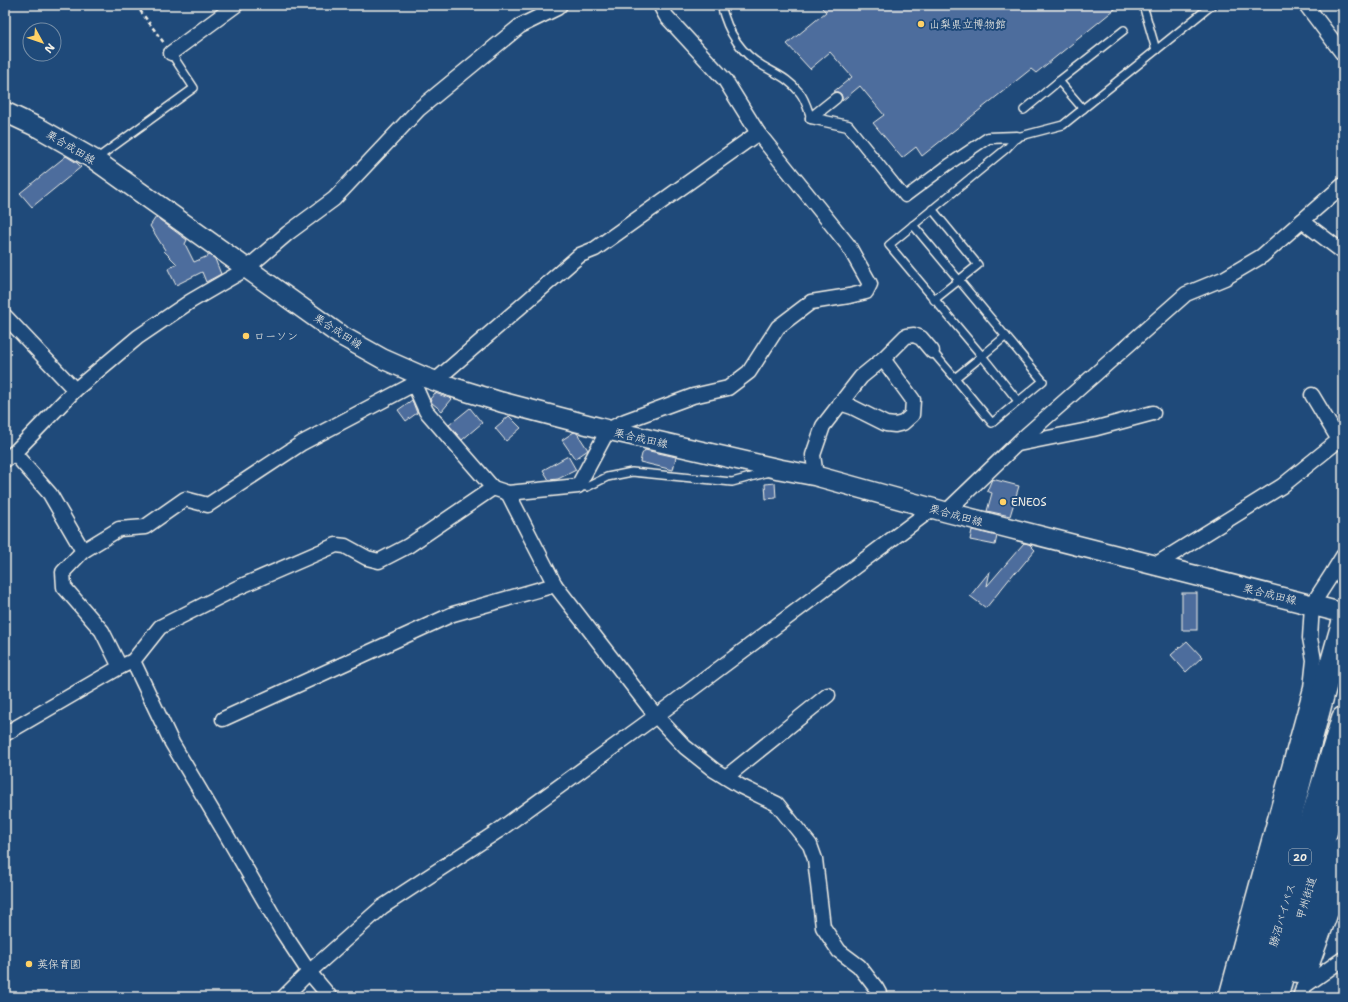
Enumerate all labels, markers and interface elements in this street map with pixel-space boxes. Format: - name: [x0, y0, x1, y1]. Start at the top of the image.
- place label: 山梨県立博物館: [929, 17, 1006, 32]
- marker: 山梨県立博物館: [916, 19, 926, 29]
- north arrow: [22, 22, 62, 62]
- text: N: [41, 40, 58, 56]
- street label: 栗合成田線: [43, 127, 98, 168]
- street label: 栗合成田線: [311, 310, 365, 353]
- place label: ローソン: [254, 329, 298, 344]
- marker: ローソン: [241, 331, 251, 341]
- street label: 栗合成田線: [612, 425, 669, 452]
- place label: ENEOS: [1011, 495, 1047, 510]
- marker: ENEOS: [998, 497, 1008, 507]
- street label: 栗合成田線: [927, 501, 984, 530]
- street label: 栗合成田線: [1241, 581, 1298, 608]
- road number: 20: [1289, 849, 1311, 865]
- street label: 甲州街道: [1293, 875, 1320, 921]
- street label: 勝沼バイパス: [1266, 881, 1299, 949]
- place label: 英保育園: [37, 957, 81, 972]
- marker: 英保育園: [24, 959, 34, 969]

